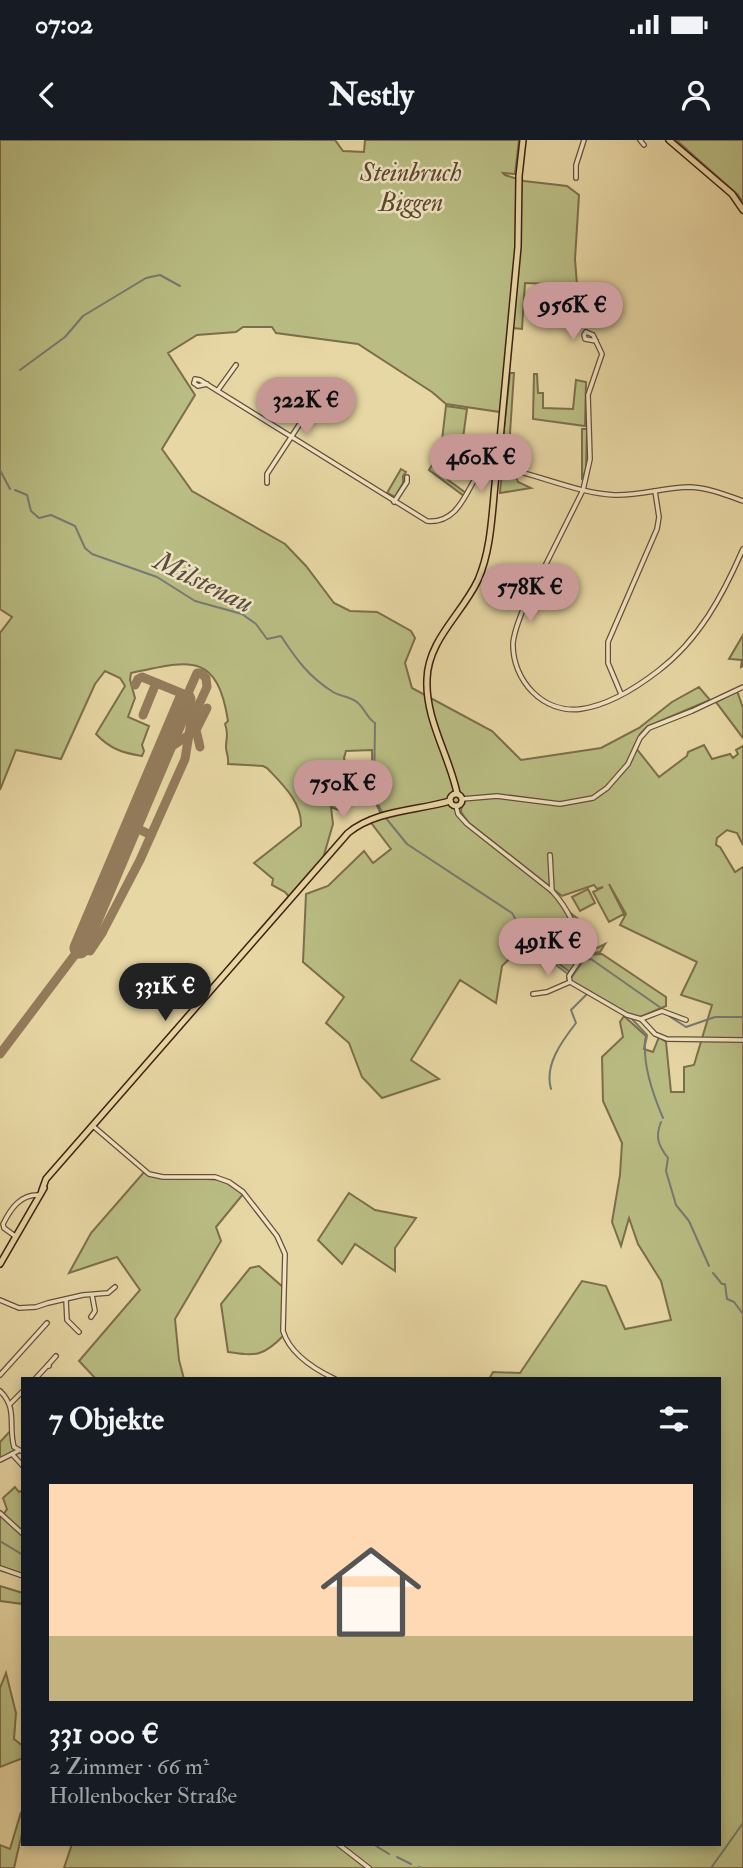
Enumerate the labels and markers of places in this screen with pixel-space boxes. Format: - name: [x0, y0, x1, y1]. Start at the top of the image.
- pin: 956K €: [516, 282, 630, 342]
- pin: 322K €: [249, 378, 363, 437]
- pin: 460K €: [424, 434, 538, 494]
- pin: 578K €: [473, 564, 587, 624]
- pin: 750K €: [286, 760, 400, 820]
- pin: 491K €: [491, 918, 605, 978]
- pin: 331K €: [108, 964, 222, 1023]

